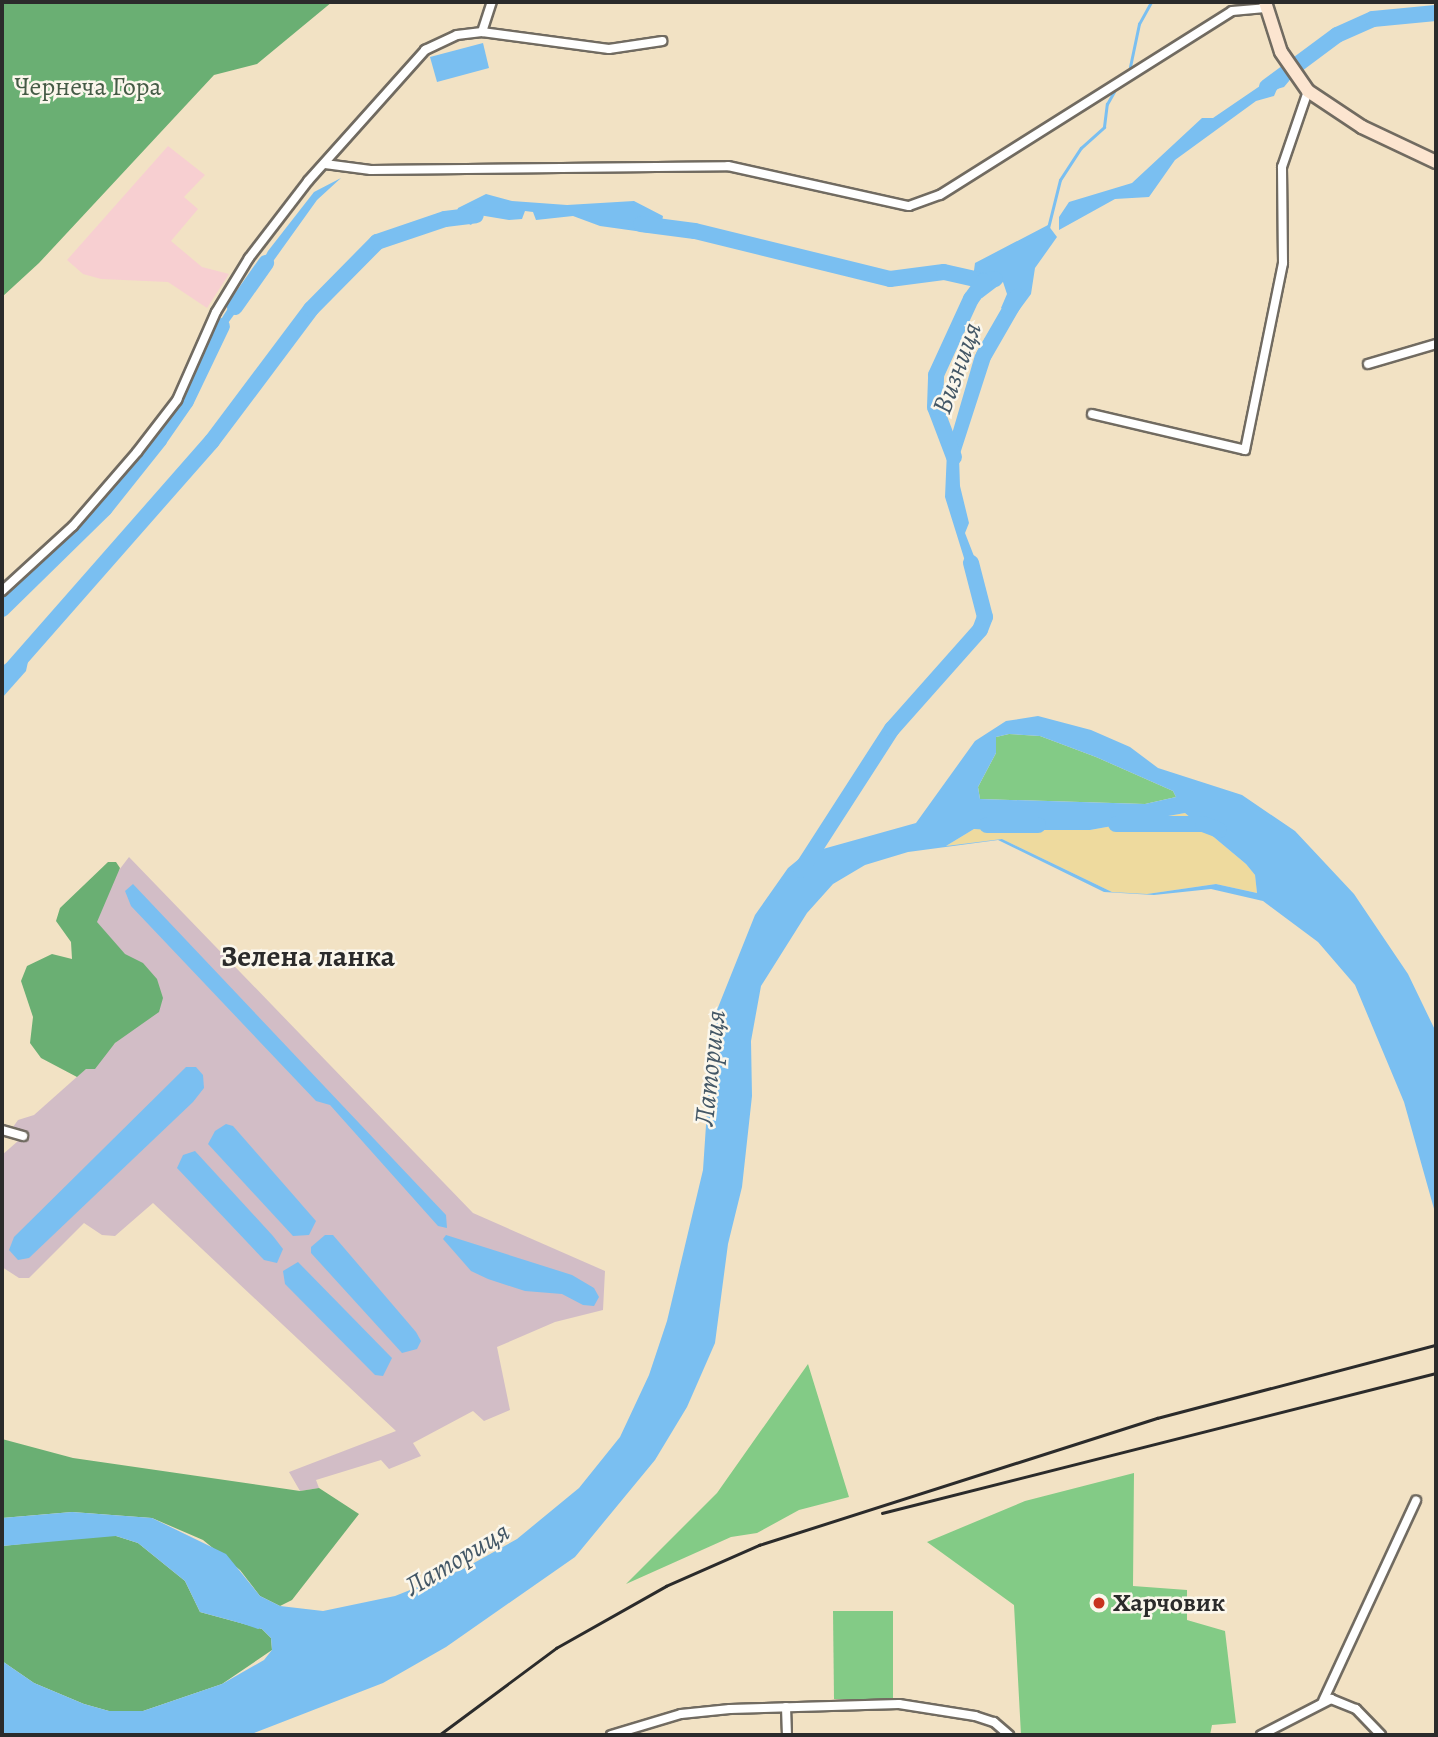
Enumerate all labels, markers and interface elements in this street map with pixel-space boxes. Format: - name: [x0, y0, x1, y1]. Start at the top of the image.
- park label: Чернеча Гора: [15, 71, 161, 103]
- water label: Визниця: [925, 317, 989, 419]
- district label: Зелена ланка: [221, 938, 395, 974]
- water label: Латориця: [687, 1008, 733, 1128]
- water label: Латориця: [398, 1515, 516, 1603]
- place label: Харчовик: [1113, 1587, 1225, 1619]
- marker: Харчовик: [1091, 1595, 1107, 1611]

